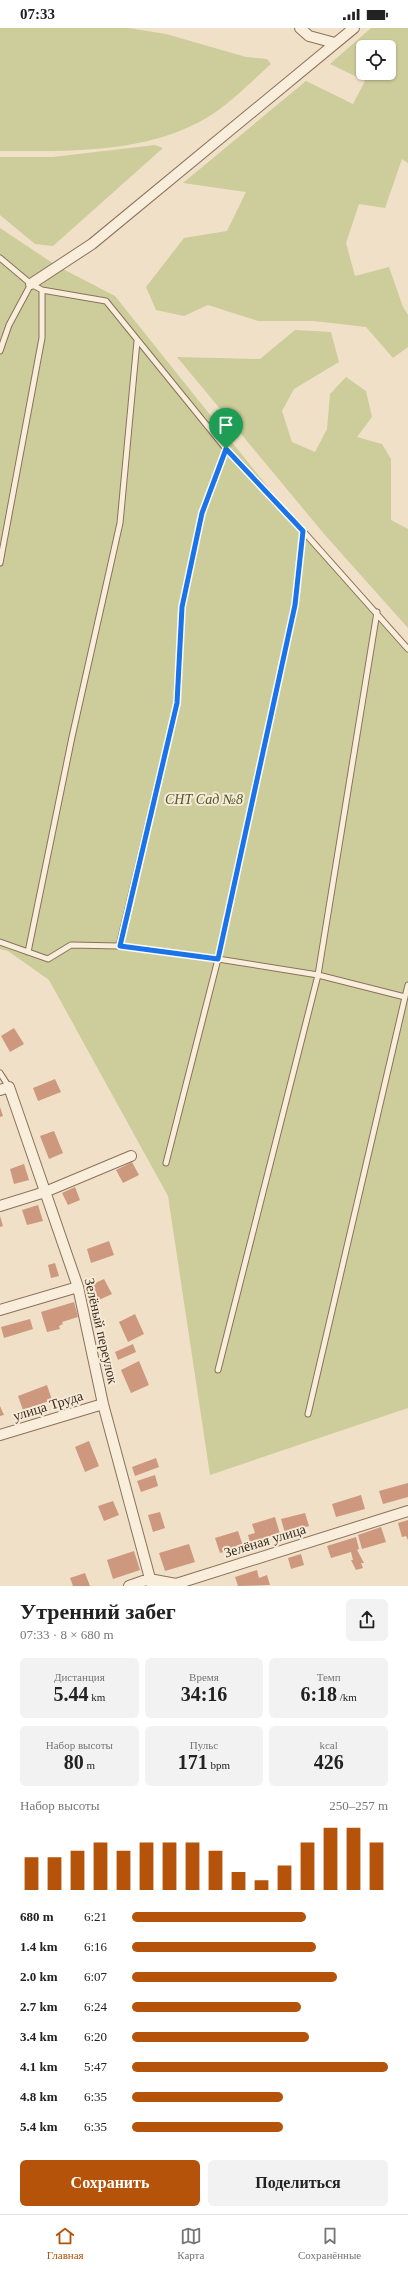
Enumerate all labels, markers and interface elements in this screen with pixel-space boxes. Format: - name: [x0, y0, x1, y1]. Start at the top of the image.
- text: 07:33: [20, 6, 55, 22]
- map controls: [356, 40, 396, 80]
- button: locate: [356, 40, 396, 80]
- pin: [209, 408, 243, 449]
- icon: arrive: [215, 414, 237, 436]
- park label: СНТ Сад №8: [165, 792, 243, 807]
- street label: Зелёный переулок: [82, 1277, 121, 1386]
- street label: улица Труда: [11, 1388, 86, 1424]
- street label: Зелёная улица: [222, 1521, 308, 1561]
- text: Утренний забег: [20, 1599, 176, 1624]
- button: share: [346, 1599, 388, 1641]
- text: 07:33 · 8 × 680 m: [20, 1627, 114, 1642]
- text: Дистанция: [54, 1671, 105, 1683]
- text: Время: [189, 1671, 219, 1683]
- text: Темп: [317, 1671, 341, 1683]
- text: 5.44: [53, 1683, 88, 1705]
- text: 34:16: [181, 1683, 227, 1705]
- text: 6:18: [300, 1683, 337, 1705]
- text: km: [88, 1691, 105, 1703]
- text: /km: [337, 1691, 357, 1703]
- text: Набор высоты: [46, 1739, 113, 1751]
- text: Пульс: [190, 1739, 218, 1751]
- text: kcal: [319, 1739, 338, 1751]
- text: 80: [64, 1751, 84, 1773]
- text: 171: [178, 1751, 208, 1773]
- text: 426: [314, 1751, 344, 1773]
- text: m: [84, 1759, 95, 1771]
- text: bpm: [208, 1759, 230, 1771]
- text: Набор высоты: [20, 1798, 99, 1813]
- text: 250–257 m: [329, 1798, 388, 1813]
- text: 680 m: [20, 1909, 54, 1924]
- text: 6:21: [84, 1909, 107, 1924]
- text: 1.4 km: [20, 1939, 58, 1954]
- text: 6:16: [84, 1939, 107, 1954]
- text: 2.0 km: [20, 1969, 58, 1984]
- text: 6:07: [84, 1969, 107, 1984]
- text: 2.7 km: [20, 1999, 58, 2014]
- text: 6:24: [84, 1999, 107, 2014]
- text: 3.4 km: [20, 2029, 58, 2044]
- text: 6:20: [84, 2029, 107, 2044]
- text: 4.1 km: [20, 2059, 58, 2074]
- text: 5:47: [84, 2059, 107, 2074]
- text: 4.8 km: [20, 2089, 58, 2104]
- text: 6:35: [84, 2089, 107, 2104]
- text: 5.4 km: [20, 2119, 58, 2134]
- text: 6:35: [84, 2119, 107, 2134]
- button: Сохранить: [20, 2160, 200, 2206]
- button: Поделиться: [208, 2160, 388, 2206]
- tab: Главная: [47, 2225, 84, 2261]
- tab: Карта: [177, 2225, 204, 2261]
- tab: Сохранённые: [298, 2225, 361, 2261]

